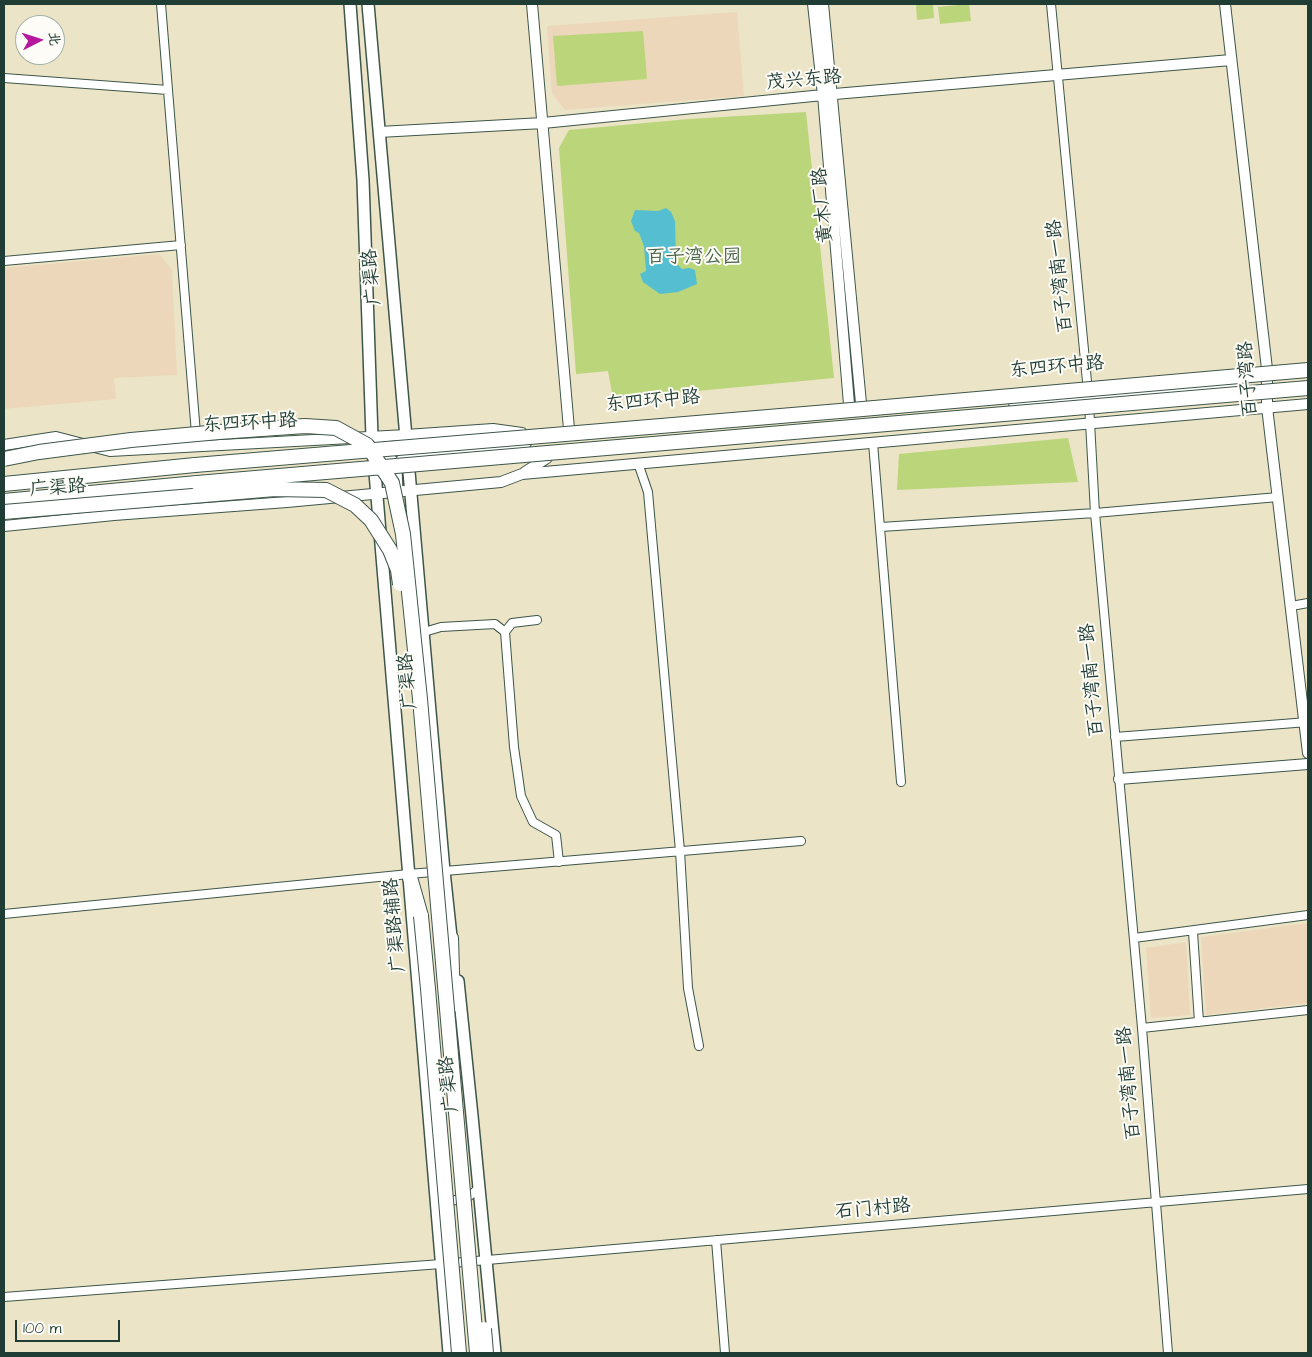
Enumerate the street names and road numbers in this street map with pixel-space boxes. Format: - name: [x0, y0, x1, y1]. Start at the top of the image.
- street label: 茂兴东路: [765, 66, 843, 96]
- street label: 黄木厂路: [809, 166, 839, 244]
- street label: 百子湾南一路: [1044, 218, 1078, 334]
- street label: 广渠路: [359, 248, 387, 306]
- street label: 百子湾路: [1235, 340, 1263, 418]
- street label: 东四环中路: [1009, 353, 1105, 383]
- street label: 东四环中路: [605, 387, 701, 417]
- street label: 东四环中路: [202, 410, 298, 438]
- street label: 广渠路: [29, 476, 87, 502]
- street label: 百子湾南一路: [1077, 622, 1109, 738]
- street label: 广渠路: [395, 652, 423, 710]
- street label: 广渠路辅路: [381, 877, 411, 973]
- street label: 百子湾南一路: [1114, 1025, 1146, 1141]
- street label: 广渠路: [436, 1054, 464, 1114]
- street label: 石门村路: [834, 1195, 912, 1225]

